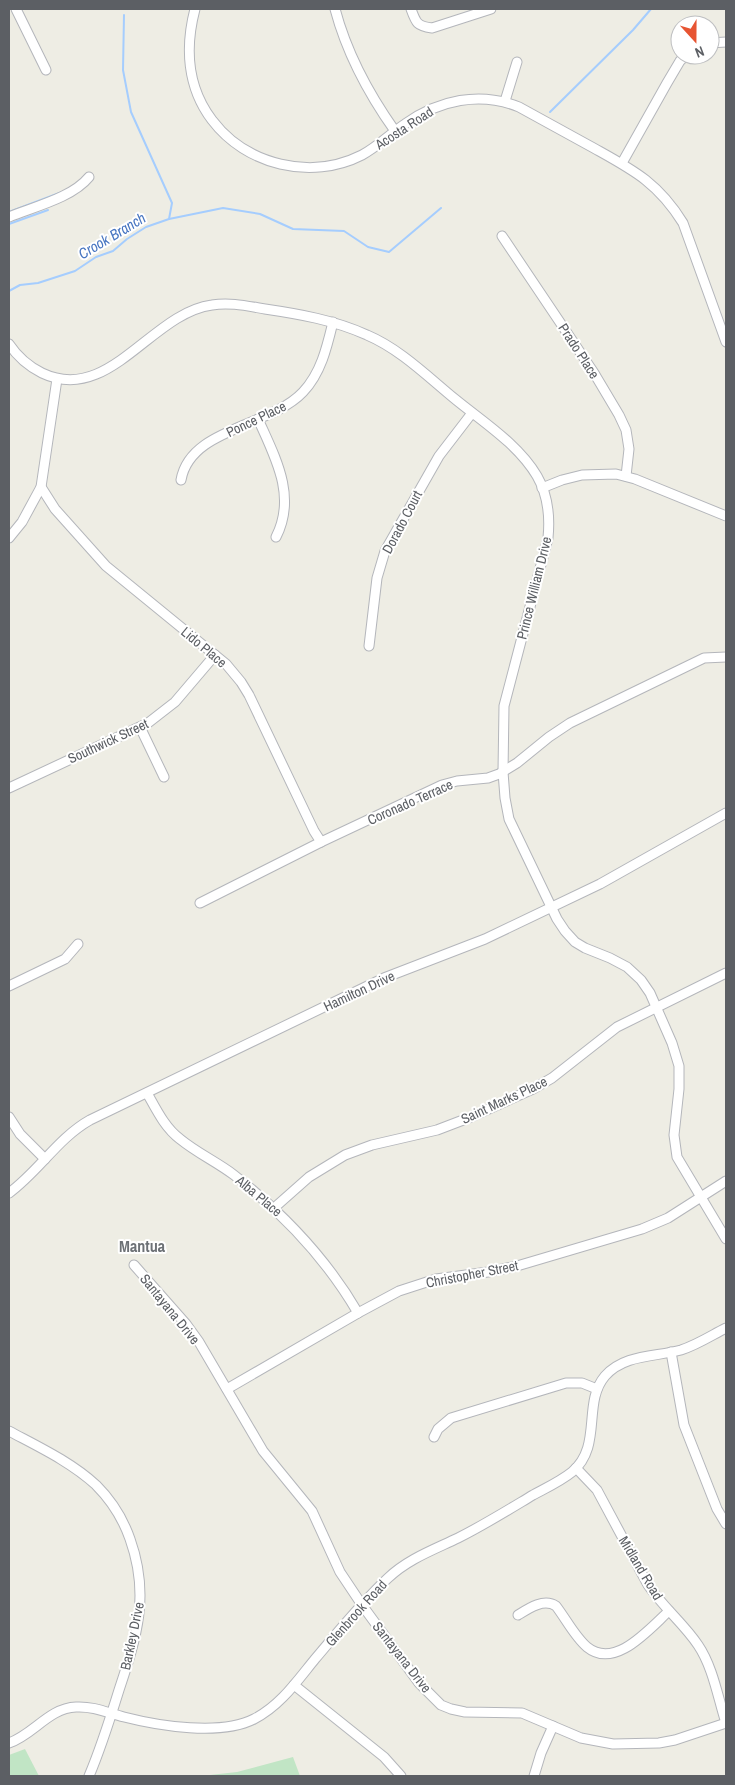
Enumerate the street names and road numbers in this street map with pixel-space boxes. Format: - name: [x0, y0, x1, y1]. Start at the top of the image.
- street label: Acosta Road: [371, 103, 436, 154]
- street label: Prado Place: [554, 320, 604, 382]
- street label: Ponce Place: [223, 397, 289, 441]
- street label: Dorado Court: [378, 487, 426, 557]
- street label: Prince William Drive: [513, 535, 555, 641]
- street label: Lido Place: [177, 623, 231, 671]
- street label: Southwick Street: [65, 715, 151, 767]
- street label: Coronado Terrace: [364, 775, 456, 829]
- street label: Hamilton Drive: [321, 967, 397, 1015]
- street label: Saint Marks Place: [458, 1072, 550, 1128]
- street label: Alba Place: [231, 1171, 286, 1221]
- street label: Christopher Street: [424, 1256, 520, 1292]
- street label: Santayana Drive: [136, 1270, 204, 1348]
- street label: Midland Road: [615, 1533, 667, 1603]
- street label: Glenbrook Road: [321, 1576, 391, 1650]
- street label: Barkley Drive: [116, 1600, 148, 1672]
- street label: Santayana Drive: [369, 1618, 435, 1696]

